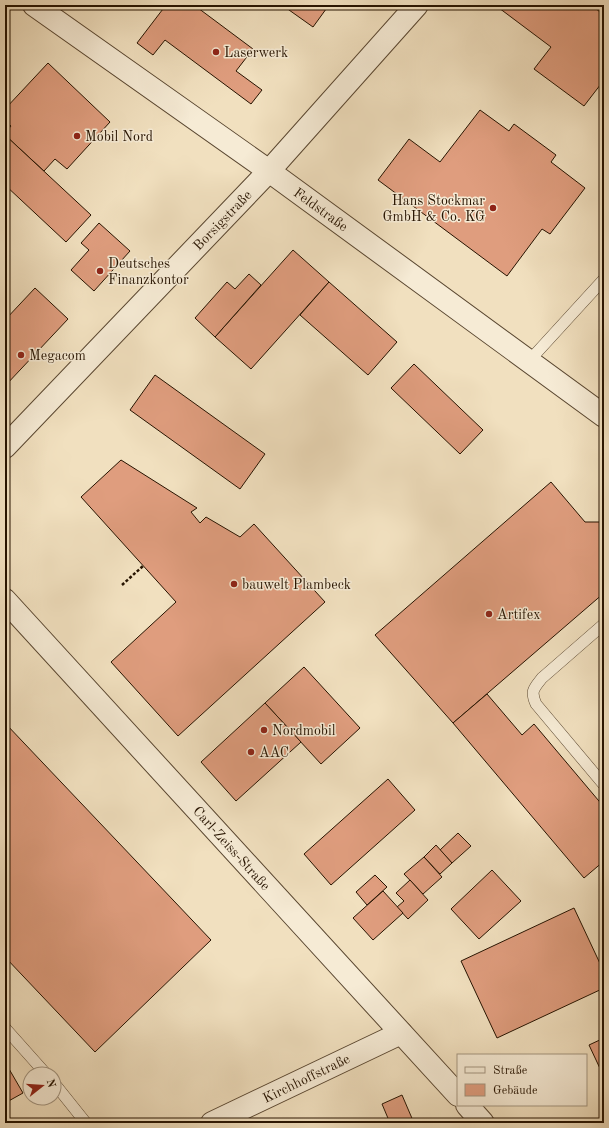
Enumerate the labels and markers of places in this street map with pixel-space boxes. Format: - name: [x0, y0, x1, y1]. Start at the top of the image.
- place label: Laserwerk: [224, 46, 288, 60]
- marker: Laserwerk: [211, 47, 221, 57]
- place label: Mobil Nord: [85, 130, 153, 144]
- marker: Mobil Nord: [72, 131, 82, 141]
- place label: Hans Stockmar GmbH & Co. KG: [382, 194, 485, 224]
- marker: Hans Stockmar GmbH & Co. KG: [488, 203, 498, 213]
- place label: Deutsches Finanzkontor: [108, 257, 189, 287]
- marker: Deutsches Finanzkontor: [95, 266, 105, 276]
- place label: Megacom: [29, 349, 86, 363]
- marker: Megacom: [16, 350, 26, 360]
- place label: bauwelt Plambeck: [242, 578, 351, 592]
- marker: bauwelt Plambeck: [229, 579, 239, 589]
- place label: Artifex: [497, 608, 540, 622]
- marker: Artifex: [484, 609, 494, 619]
- place label: Nordmobil: [272, 724, 336, 738]
- marker: Nordmobil: [259, 725, 269, 735]
- place label: AAC: [259, 746, 289, 760]
- marker: AAC: [246, 747, 256, 757]

